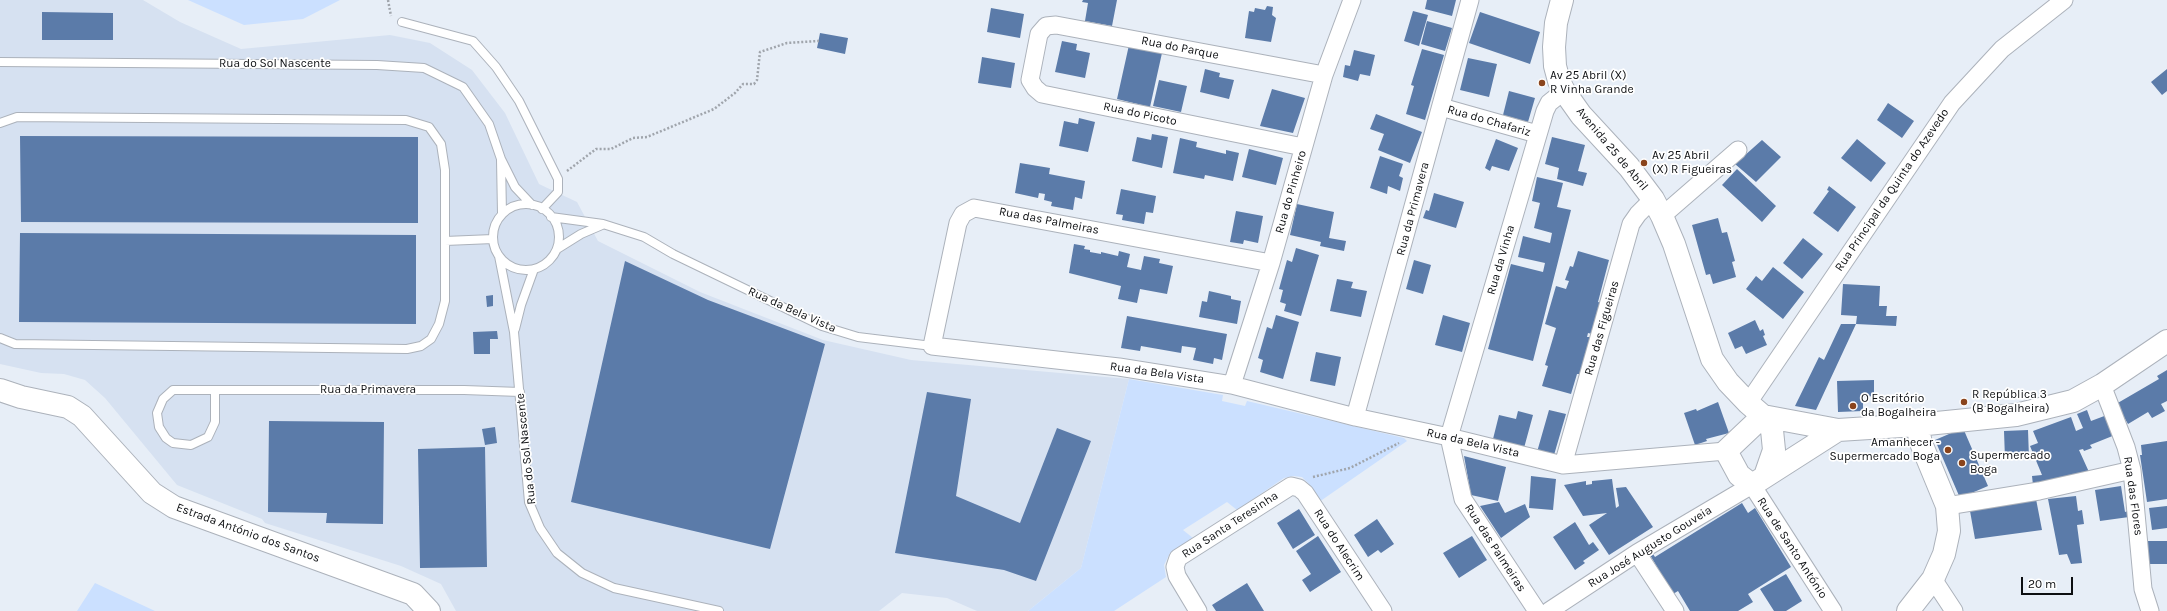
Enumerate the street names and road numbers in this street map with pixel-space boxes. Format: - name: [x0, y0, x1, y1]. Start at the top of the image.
- street label: Rua do Parque: [1140, 33, 1220, 63]
- street label: Rua do Sol Nascente: [219, 57, 331, 71]
- street label: Rua do Picoto: [1102, 99, 1178, 129]
- street label: Rua do Chafariz: [1446, 102, 1532, 140]
- street label: Avenida 25 de Abril: [1573, 104, 1651, 194]
- street label: Rua Principal da Quinta do Azevedo: [1832, 106, 1952, 274]
- street label: Rua do Pinheiro: [1272, 149, 1310, 235]
- street label: Rua da Primavera: [1394, 161, 1432, 257]
- street label: Rua das Palmeiras: [998, 204, 1100, 238]
- street label: Rua da Vinha: [1484, 223, 1518, 297]
- street label: Rua das Figueiras: [1582, 279, 1622, 377]
- street label: Rua da Bela Vista: [746, 284, 838, 336]
- street label: Rua da Bela Vista: [1109, 359, 1205, 387]
- street label: Rua da Primavera: [320, 383, 416, 397]
- street label: Rua do Sol Nascente: [513, 393, 539, 505]
- street label: Rua da Bela Vista: [1425, 425, 1521, 461]
- street label: Rua das Flores: [2120, 455, 2146, 537]
- street label: Rua Santa Teresinha: [1179, 488, 1281, 562]
- street label: Rua de Santo António: [1754, 495, 1830, 601]
- street label: Estrada António dos Santos: [174, 500, 322, 566]
- street label: Rua das Palmeiras: [1461, 501, 1529, 595]
- street label: Rua José Augusto Gouveia: [1585, 503, 1715, 591]
- street label: Rua do Alecrim: [1311, 507, 1367, 583]

